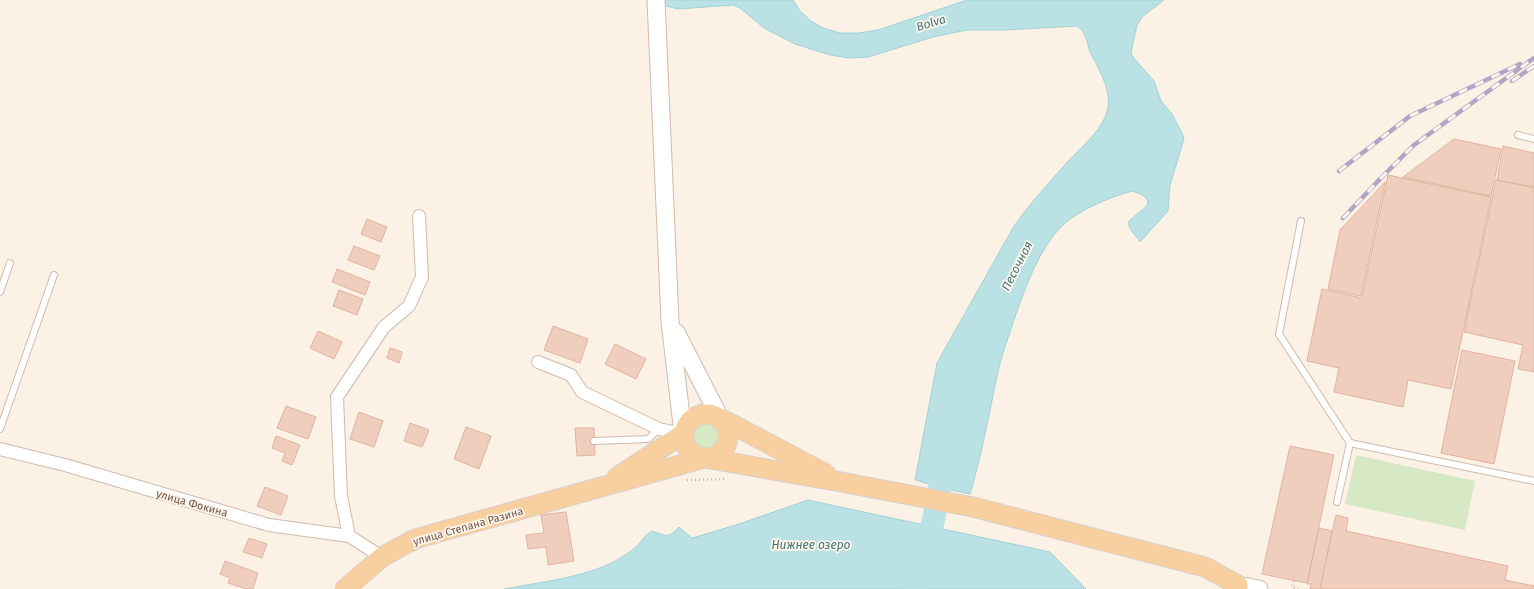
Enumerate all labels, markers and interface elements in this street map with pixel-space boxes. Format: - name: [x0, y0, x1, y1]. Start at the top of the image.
- water label: Bolva: [915, 12, 948, 34]
- water label: Песочная: [999, 239, 1035, 293]
- street label: улица Фокина: [155, 487, 229, 520]
- street label: улица Степана Разина: [411, 504, 525, 548]
- water label: Нижнее озеро: [771, 538, 851, 552]

